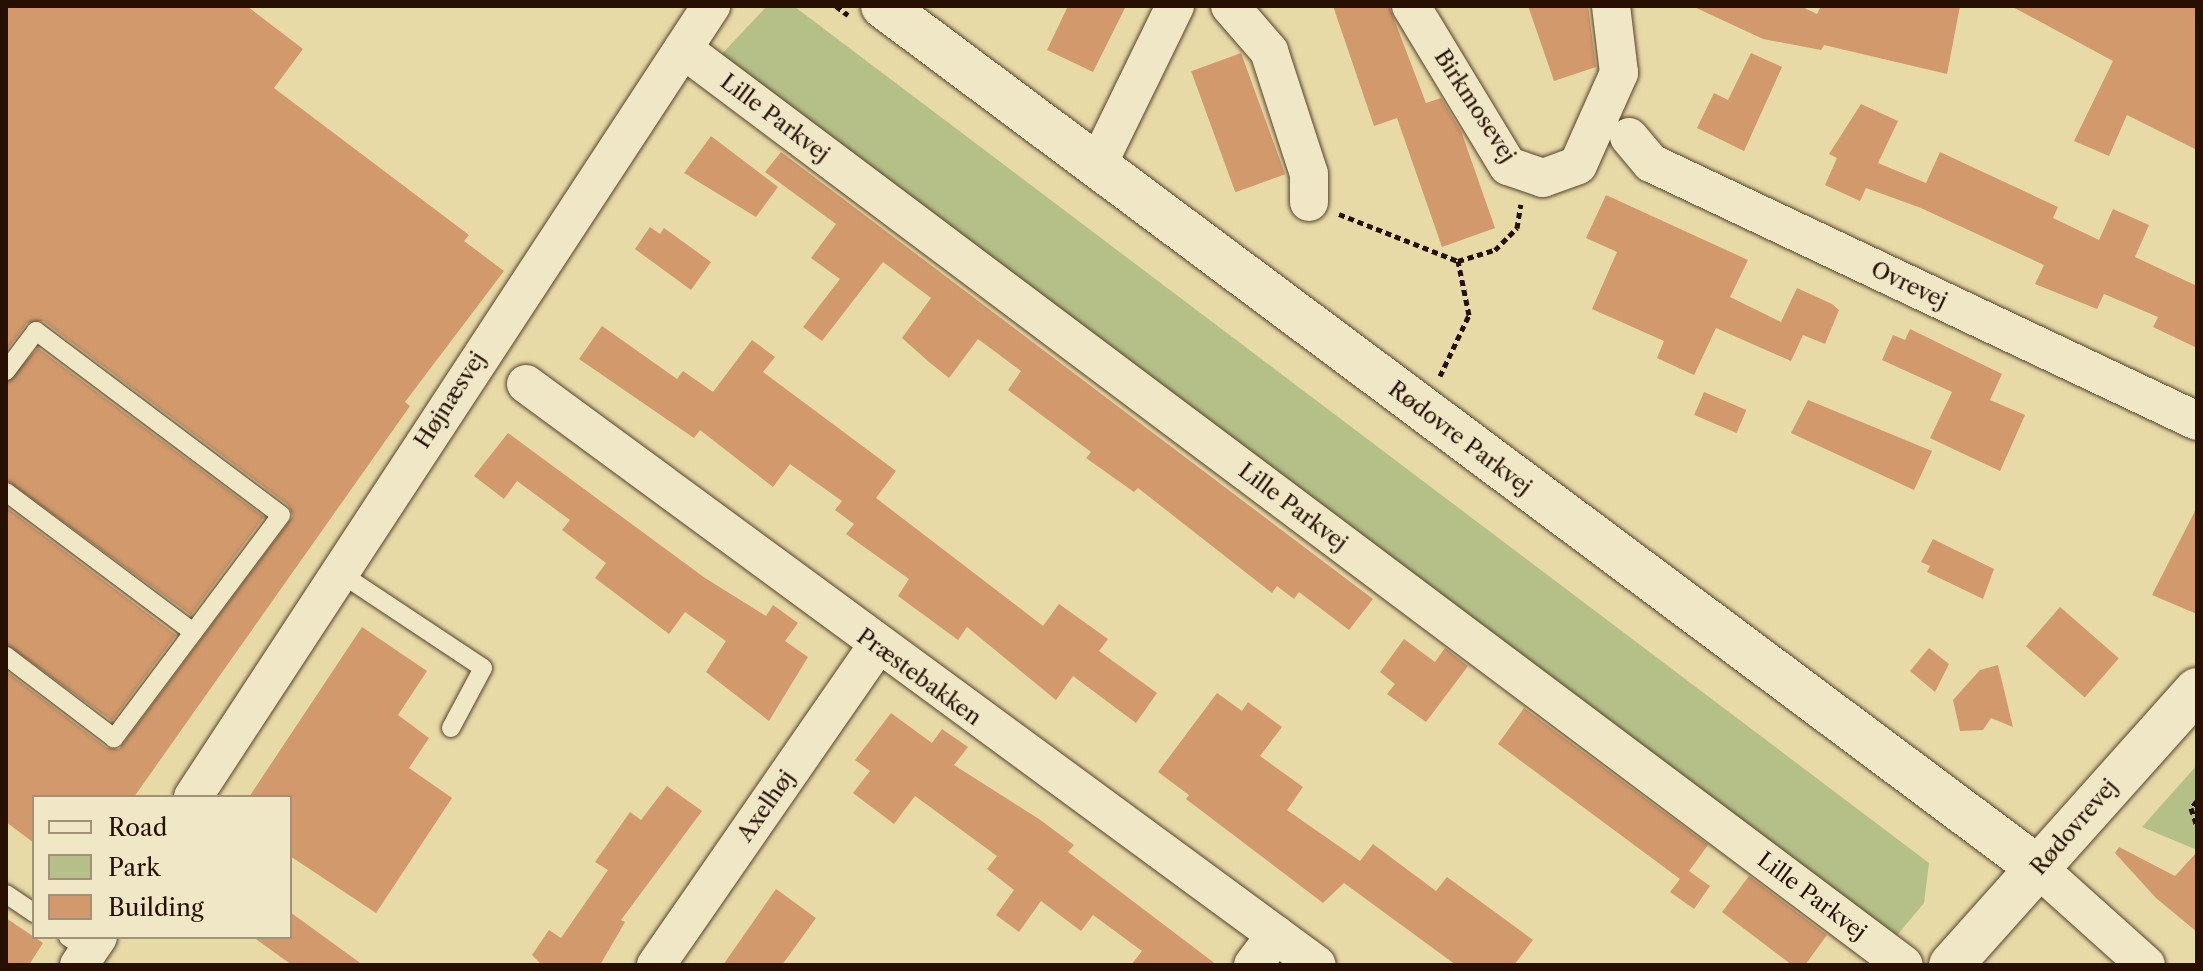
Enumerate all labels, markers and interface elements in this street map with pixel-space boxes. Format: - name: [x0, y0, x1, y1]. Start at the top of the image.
- street label: Birkmosevej: [1429, 45, 1521, 167]
- street label: Lille Parkvej: [715, 68, 835, 168]
- street label: Ovrevej: [1867, 256, 1951, 314]
- street label: Højnæsvej: [409, 347, 491, 453]
- street label: Rødovre Parkvej: [1383, 376, 1537, 500]
- street label: Lille Parkvej: [1233, 457, 1353, 557]
- street label: Præstebakken: [852, 623, 986, 731]
- street label: Axelhøj: [732, 765, 800, 847]
- street label: Rødovrevej: [2025, 774, 2123, 880]
- legend: [32, 795, 292, 939]
- text: Road: [108, 813, 167, 842]
- street label: Lille Parkvej: [1752, 846, 1872, 946]
- text: Park: [108, 853, 160, 882]
- text: Building: [108, 893, 204, 922]

